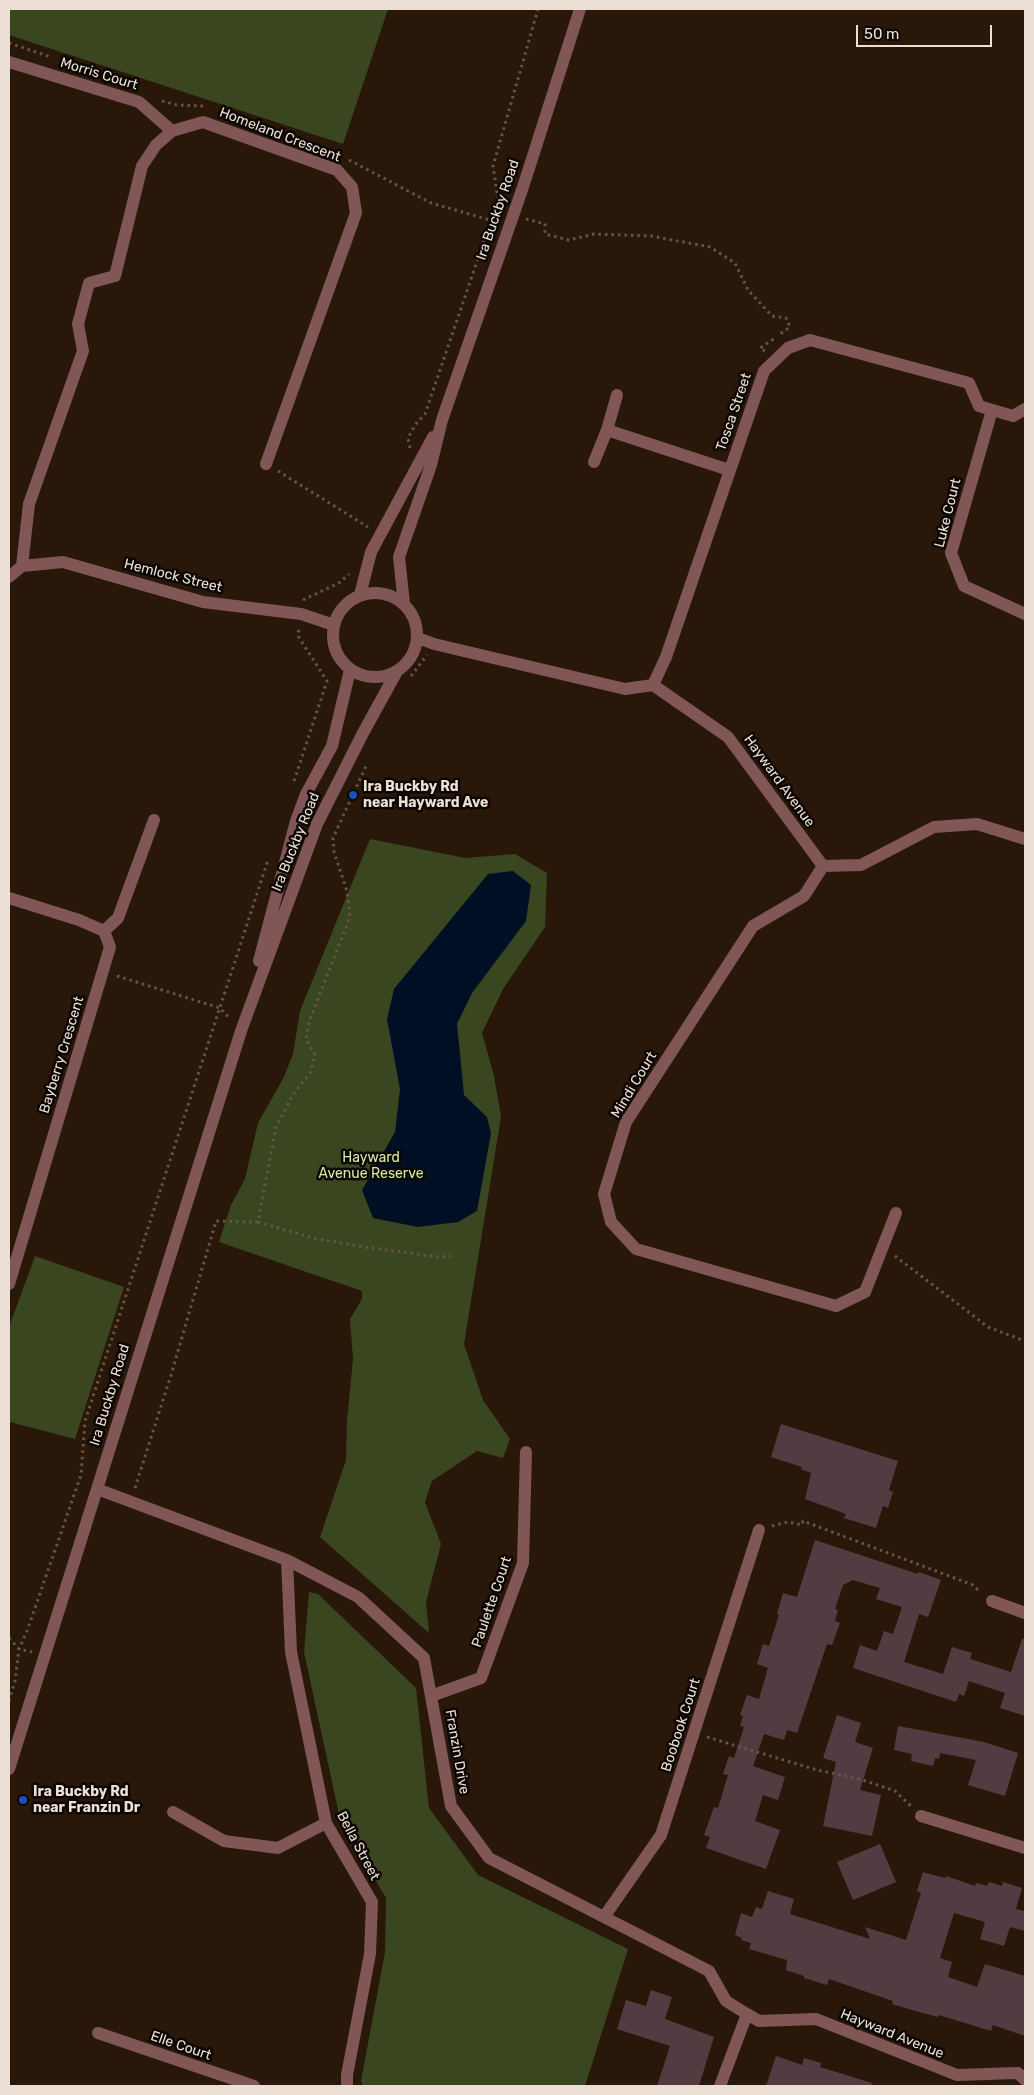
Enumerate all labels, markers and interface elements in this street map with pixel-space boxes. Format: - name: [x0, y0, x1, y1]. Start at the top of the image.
- scale bar: [859, 15, 995, 47]
- text: 50 m: [864, 25, 899, 43]
- street label: Morris Court: [58, 54, 140, 94]
- street label: Homeland Crescent: [217, 104, 343, 166]
- street label: Ira Buckby Road: [473, 157, 523, 263]
- street label: Tosca Street: [713, 371, 755, 453]
- street label: Luke Court: [931, 477, 965, 549]
- street label: Hemlock Street: [122, 556, 224, 596]
- street label: Hayward Avenue: [740, 732, 818, 830]
- place label: Ira Buckby Rd near Hayward Ave: [363, 779, 488, 812]
- marker: Ira Buckby Rd near Hayward Ave: [347, 789, 359, 801]
- street label: Ira Buckby Road: [268, 790, 324, 894]
- street label: Bayberry Crescent: [36, 994, 88, 1116]
- street label: Mindi Court: [608, 1049, 660, 1121]
- park label: Hayward Avenue Reserve: [318, 1150, 424, 1182]
- street label: Ira Buckby Road: [87, 1342, 133, 1448]
- street label: Paulette Court: [469, 1554, 515, 1650]
- street label: Boobook Court: [658, 1676, 704, 1774]
- street label: Franzin Drive: [441, 1708, 473, 1796]
- place label: Ira Buckby Rd near Franzin Dr: [33, 1784, 140, 1816]
- marker: Ira Buckby Rd near Franzin Dr: [17, 1794, 29, 1806]
- street label: Bella Street: [333, 1809, 383, 1883]
- street label: Hayward Avenue: [838, 2006, 946, 2062]
- street label: Elle Court: [148, 2028, 214, 2064]

